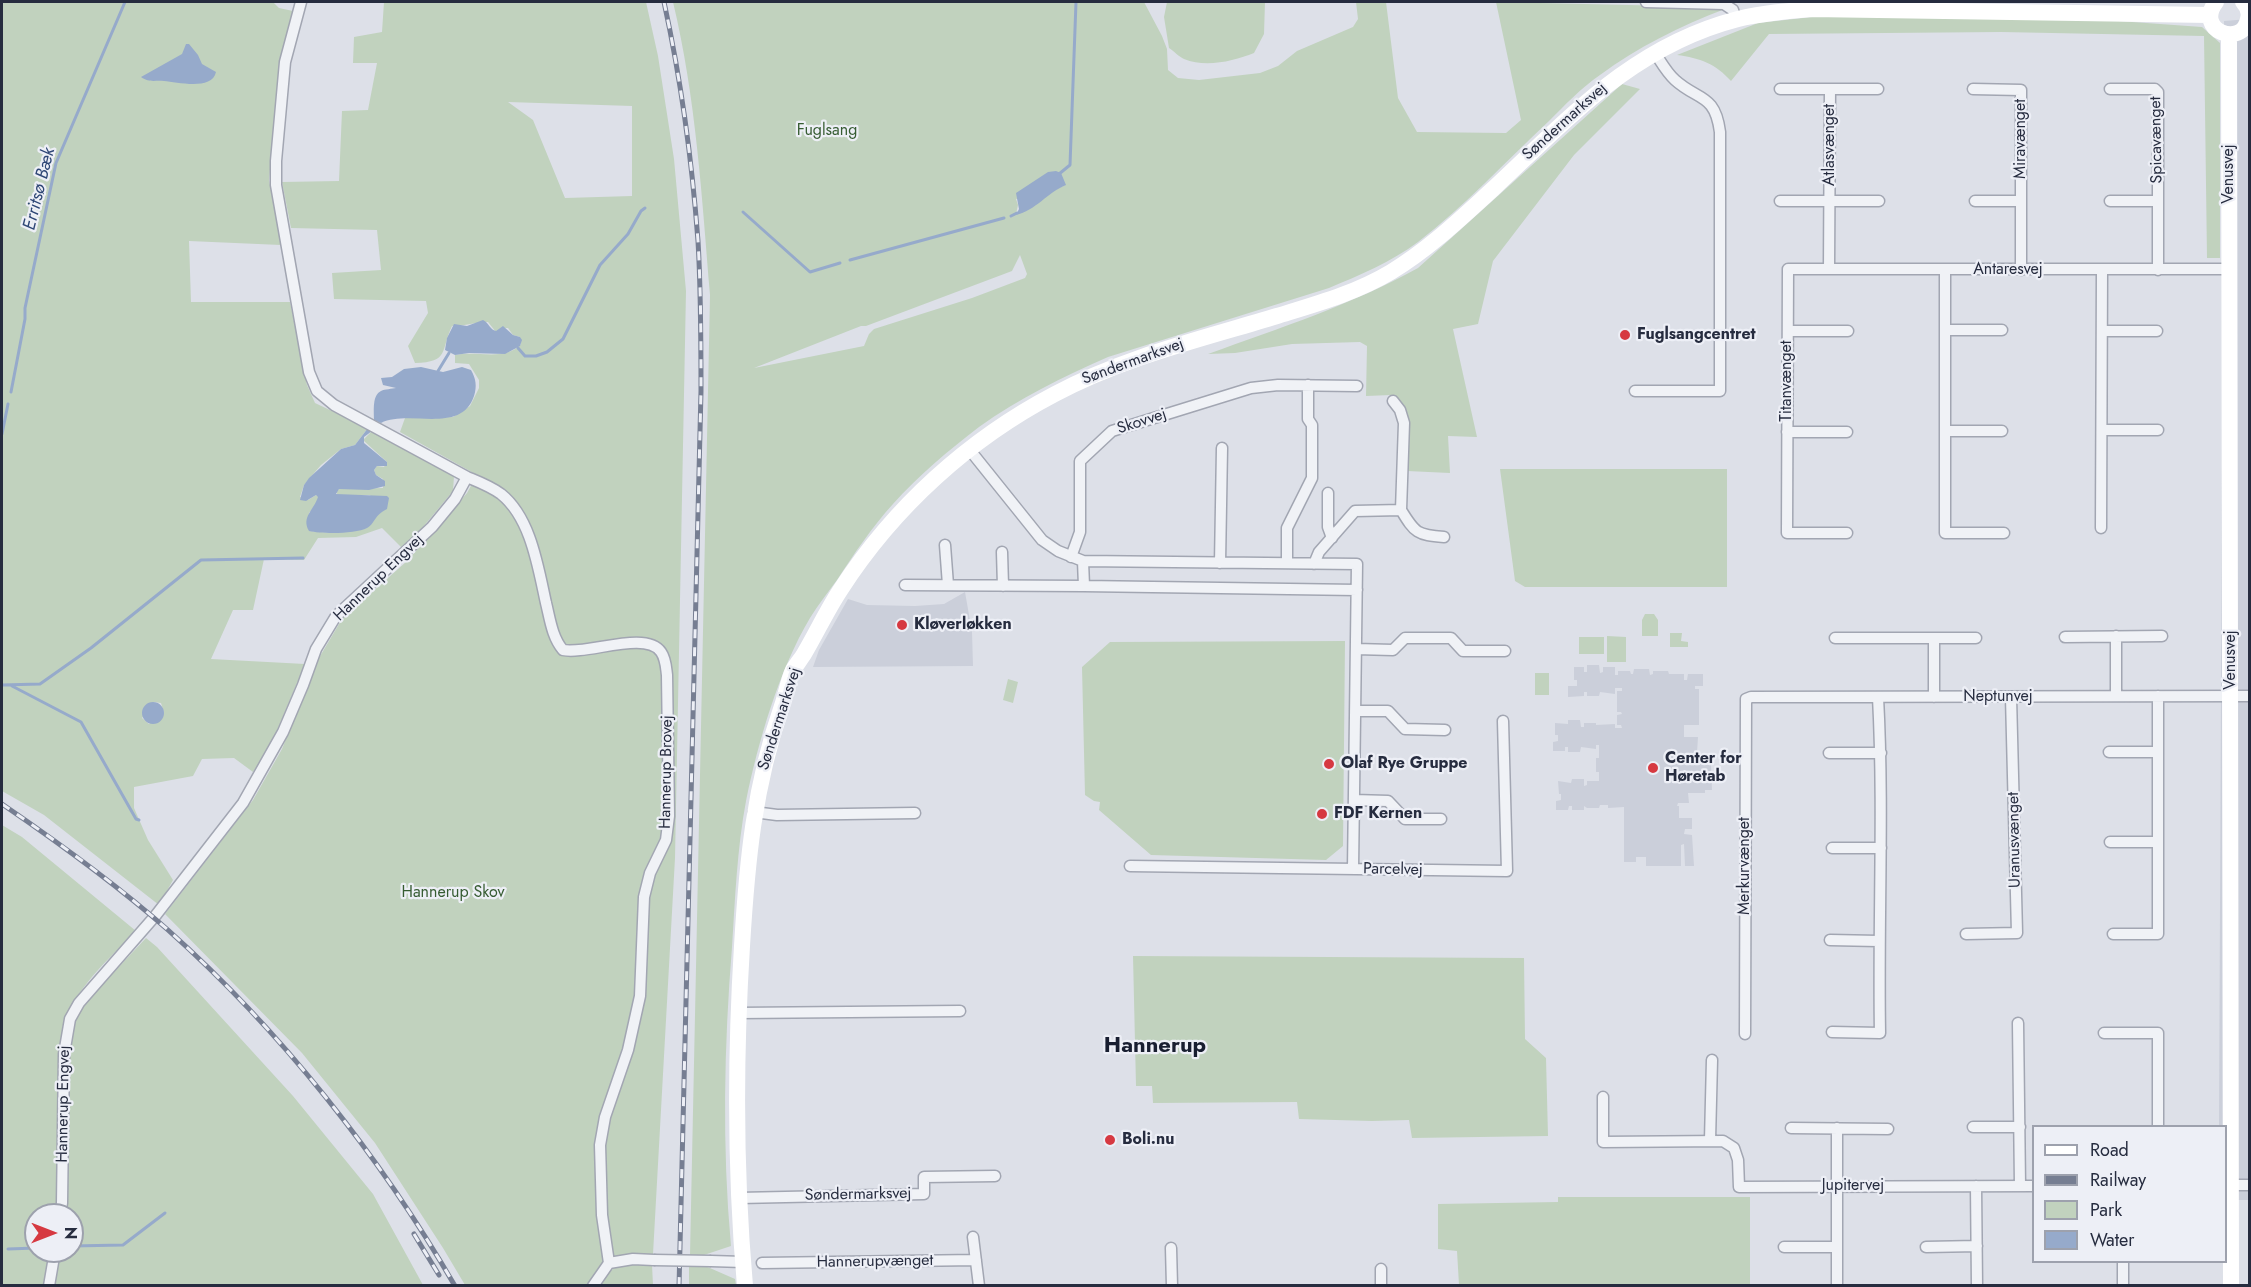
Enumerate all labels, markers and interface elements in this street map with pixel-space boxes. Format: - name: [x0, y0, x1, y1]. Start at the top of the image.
- street label: Søndermarksvej: [1519, 79, 1611, 165]
- street label: Spicavænget: [2147, 96, 2167, 184]
- street label: Miravænget: [2011, 99, 2031, 179]
- street label: Atlasvænget: [1820, 104, 1840, 186]
- park label: Fuglsang: [797, 121, 857, 141]
- street label: Venusvej: [2219, 144, 2239, 204]
- water label: Erritsø Bæk: [19, 146, 61, 232]
- street label: Antaresvej: [1973, 260, 2043, 280]
- place label: Fuglsangcentret: [1637, 325, 1756, 345]
- marker: Fuglsangcentret: [1618, 328, 1632, 342]
- street label: Søndermarksvej: [1080, 335, 1186, 389]
- street label: Titanvænget: [1777, 340, 1797, 422]
- street label: Skovvej: [1115, 405, 1169, 439]
- street label: Hannerup Engvej: [330, 530, 428, 626]
- place label: Kløverløkken: [914, 615, 1012, 635]
- marker: Kløverløkken: [895, 618, 909, 632]
- street label: Venusvej: [2221, 630, 2241, 690]
- street label: Søndermarksvej: [754, 665, 806, 773]
- street label: Neptunvej: [1963, 687, 2033, 707]
- street label: Hannerup Brovej: [656, 715, 678, 829]
- place label: Center for Høretab: [1665, 749, 1742, 787]
- place label: Olaf Rye Gruppe: [1341, 754, 1468, 774]
- marker: Olaf Rye Gruppe: [1322, 757, 1336, 771]
- marker: Center for Høretab: [1646, 761, 1660, 775]
- street label: Uranusvænget: [2005, 792, 2025, 888]
- place label: FDF Kernen: [1334, 804, 1422, 824]
- marker: FDF Kernen: [1315, 807, 1329, 821]
- street label: Merkurvænget: [1735, 817, 1755, 915]
- street label: Parcelvej: [1363, 860, 1423, 880]
- park label: Hannerup Skov: [401, 883, 505, 903]
- district label: Hannerup: [1104, 1034, 1206, 1060]
- street label: Hannerup Engvej: [53, 1045, 75, 1163]
- legend: [2032, 1125, 2227, 1263]
- place label: Boli.nu: [1122, 1130, 1174, 1150]
- marker: Boli.nu: [1103, 1133, 1117, 1147]
- text: Road: [2090, 1137, 2129, 1163]
- text: Railway: [2090, 1167, 2146, 1193]
- street label: Jupitervej: [1822, 1176, 1884, 1196]
- street label: Søndermarksvej: [804, 1184, 912, 1206]
- text: Park: [2090, 1197, 2122, 1223]
- north arrow: [24, 1203, 84, 1263]
- text: N: [59, 1227, 82, 1239]
- text: Water: [2090, 1227, 2134, 1253]
- street label: Hannerupvænget: [816, 1251, 934, 1273]

